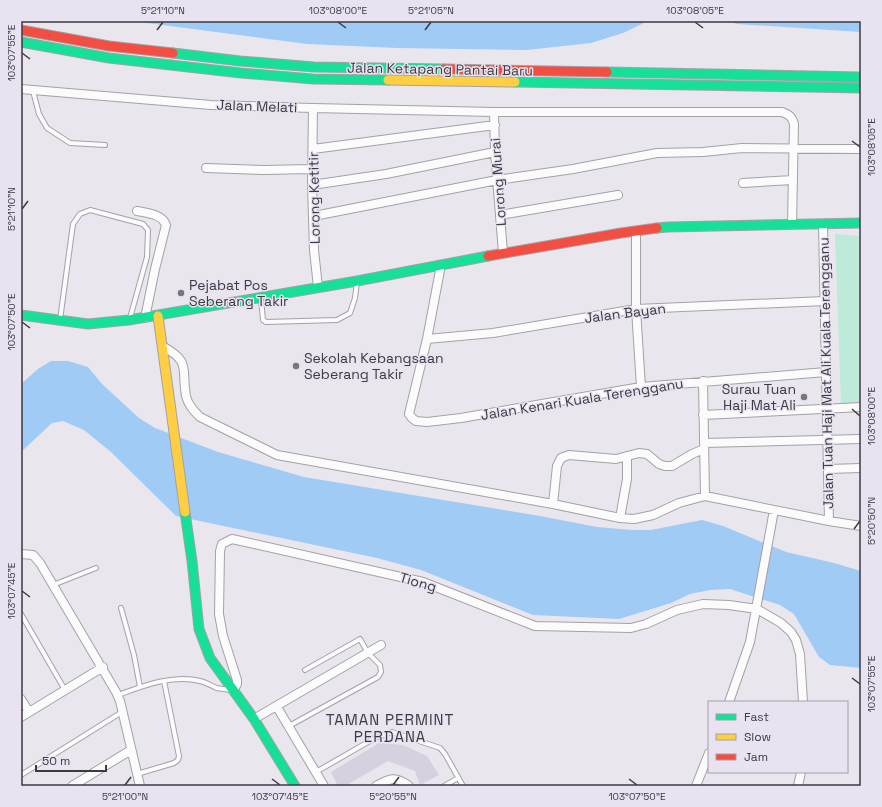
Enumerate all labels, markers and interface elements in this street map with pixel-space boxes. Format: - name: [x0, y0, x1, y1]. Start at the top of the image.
- text: 5°21'10"N: [141, 4, 185, 17]
- text: 103°08'00"E: [309, 4, 368, 17]
- text: 5°21'05"N: [408, 4, 454, 17]
- text: 103°08'05"E: [666, 4, 724, 17]
- text: 103°07'55"E: [5, 24, 18, 81]
- street label: Jalan Ketapang Pantai Baru: [347, 58, 533, 80]
- street label: Jalan Melati: [216, 96, 298, 116]
- text: 103°08'05"E: [865, 118, 878, 176]
- street label: Lorong Murai: [486, 137, 510, 227]
- street label: Lorong Ketitir: [304, 152, 324, 244]
- text: 5°21'10"N: [5, 187, 18, 231]
- street label: Jalan Tuan Haji Mat Ali Kuala Terengganu: [815, 237, 837, 509]
- place label: Pejabat Pos Seberang Takir: [189, 276, 288, 310]
- marker: Pejabat Pos Seberang Takir: [176, 288, 186, 298]
- text: 103°07'50"E: [5, 293, 18, 351]
- street label: Jalan Bayan: [583, 299, 667, 327]
- place label: Sekolah Kebangsaan Seberang Takir: [304, 349, 444, 383]
- marker: Sekolah Kebangsaan Seberang Takir: [291, 361, 301, 371]
- street label: Jalan Kenari Kuala Terengganu: [479, 374, 685, 424]
- place label: Surau Tuan Haji Mat Ali: [722, 380, 796, 414]
- text: 103°08'00"E: [865, 386, 878, 445]
- marker: Surau Tuan Haji Mat Ali: [799, 392, 809, 402]
- text: 5°20'50"N: [865, 497, 878, 545]
- text: 103°07'45"E: [5, 562, 18, 619]
- street label: Tiong: [397, 568, 439, 596]
- text: 103°07'55"E: [865, 655, 878, 712]
- legend: [708, 701, 848, 773]
- text: Fast: [744, 709, 769, 725]
- district label: TAMAN PERMINT PERDANA: [326, 710, 454, 746]
- text: Slow: [744, 729, 771, 745]
- scale bar: [36, 747, 106, 773]
- text: Jam: [744, 749, 768, 765]
- text: 50 m: [42, 753, 70, 769]
- text: 5°21'00"N: [102, 790, 148, 803]
- text: 103°07'45"E: [252, 790, 309, 803]
- text: 5°20'55"N: [369, 790, 417, 803]
- text: 103°07'50"E: [608, 790, 666, 803]

